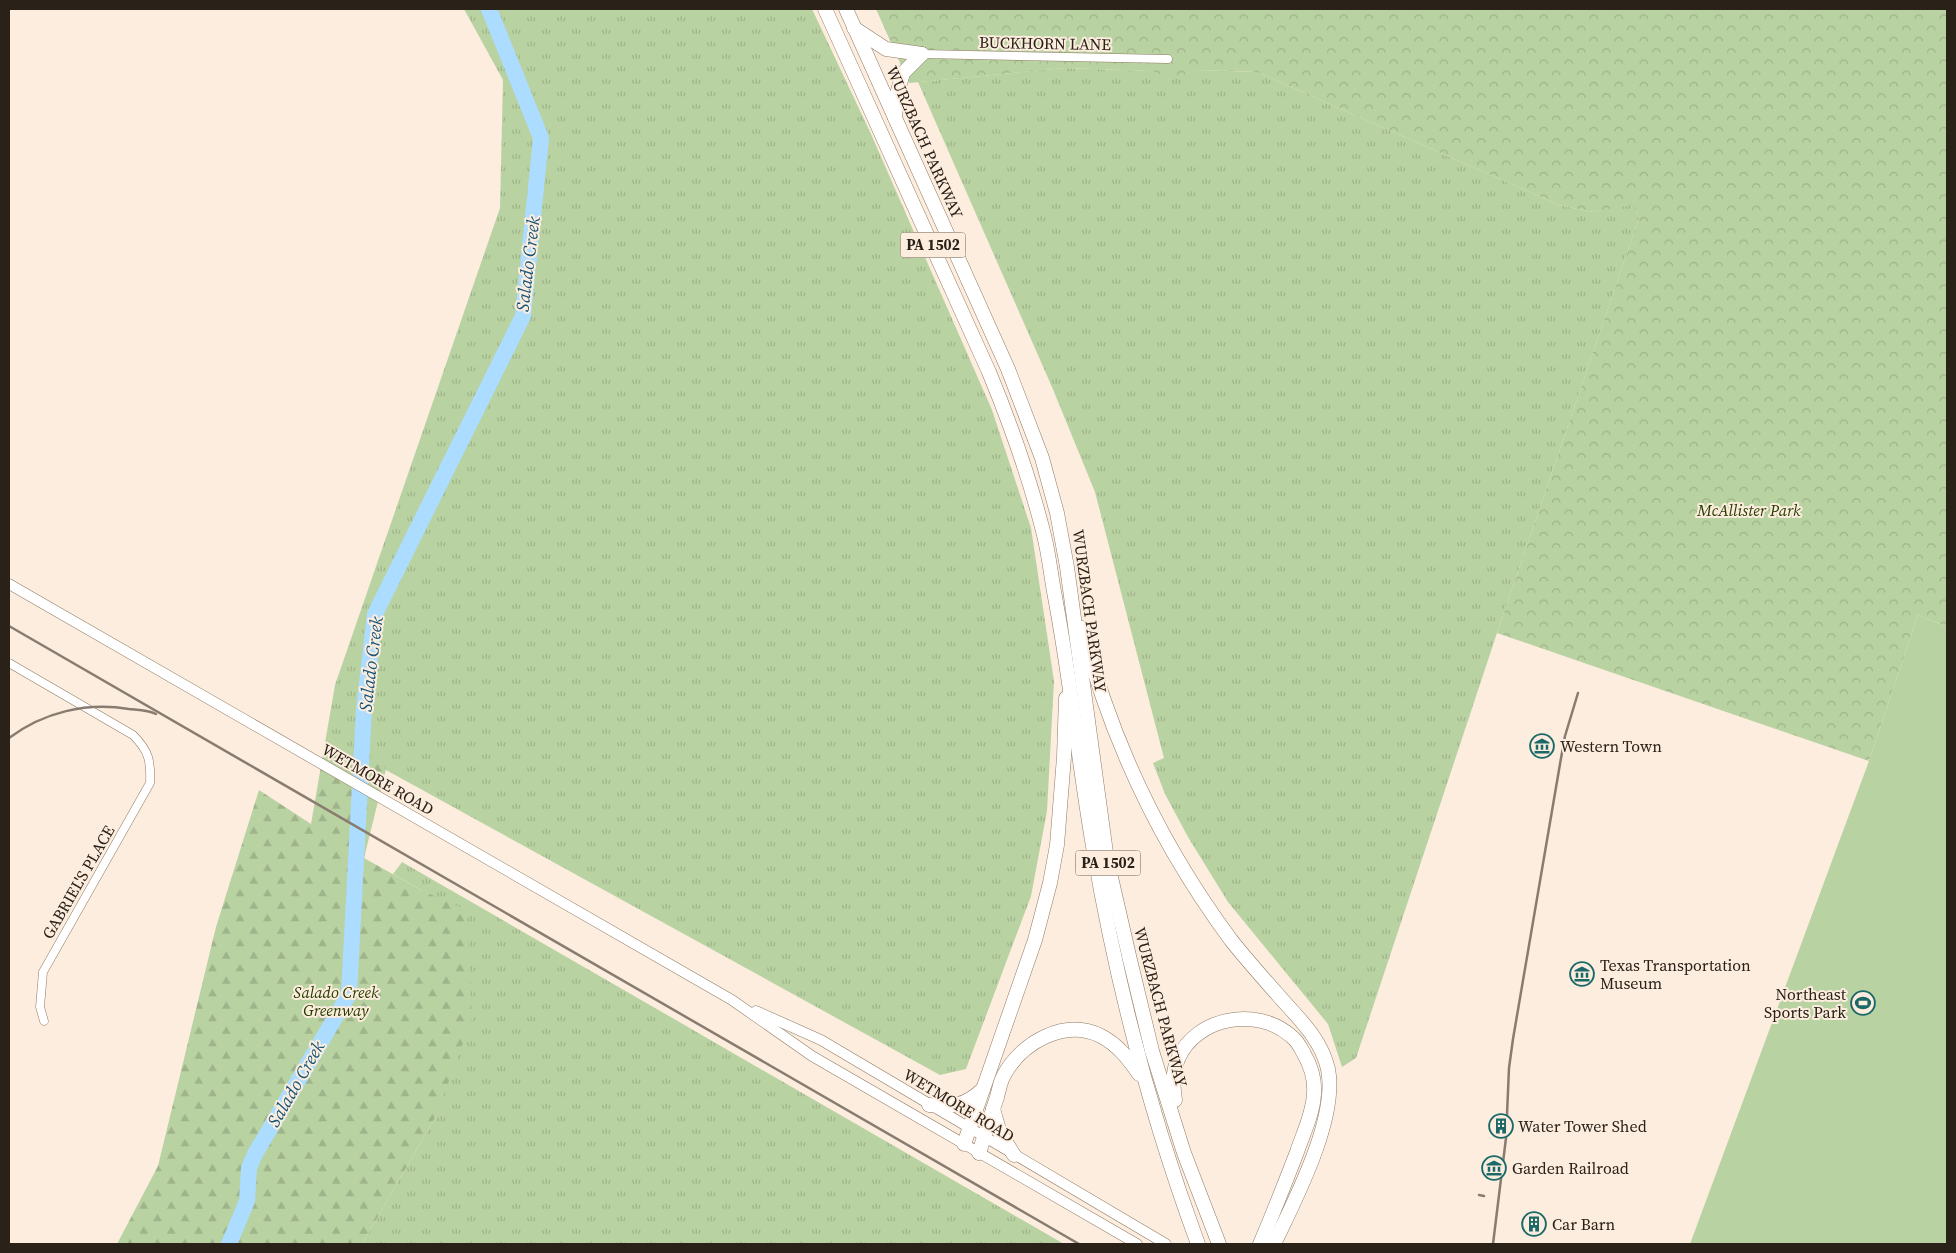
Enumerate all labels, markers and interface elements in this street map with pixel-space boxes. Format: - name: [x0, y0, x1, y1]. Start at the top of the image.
- street label: BUCKHORN LANE: [979, 31, 1111, 55]
- street label: WURZBACH PARKWAY: [881, 62, 969, 222]
- water label: Salado Creek: [509, 215, 546, 313]
- road number: PA 1502: [900, 232, 966, 258]
- park label: McAllister Park: [1696, 499, 1801, 521]
- street label: WURZBACH PARKWAY: [1068, 528, 1112, 694]
- water label: Salado Creek: [352, 615, 389, 713]
- museum icon: Western Town: [1529, 733, 1555, 759]
- place label: Western Town: [1560, 735, 1662, 757]
- street label: WETMORE ROAD: [318, 738, 438, 820]
- street label: GABRIEL'S PLACE: [37, 821, 120, 943]
- road number: PA 1502: [1076, 850, 1140, 876]
- street label: WURZBACH PARKWAY: [1129, 925, 1193, 1089]
- place label: Texas Transportation Museum: [1600, 954, 1751, 994]
- museum icon: Texas Transportation Museum: [1569, 961, 1595, 987]
- park label: Salado Creek Greenway: [294, 981, 379, 1021]
- place label: Northeast Sports Park: [1764, 983, 1847, 1023]
- sports icon: Northeast Sports Park: [1850, 990, 1876, 1016]
- water label: Salado Creek: [261, 1036, 331, 1131]
- street label: WETMORE ROAD: [899, 1063, 1019, 1147]
- building icon: Water Tower Shed: [1488, 1113, 1514, 1139]
- place label: Water Tower Shed: [1518, 1115, 1647, 1137]
- museum icon: Garden Railroad: [1481, 1155, 1507, 1181]
- place label: Garden Railroad: [1512, 1157, 1629, 1179]
- building icon: Car Barn: [1521, 1211, 1547, 1237]
- place label: Car Barn: [1552, 1213, 1616, 1235]

